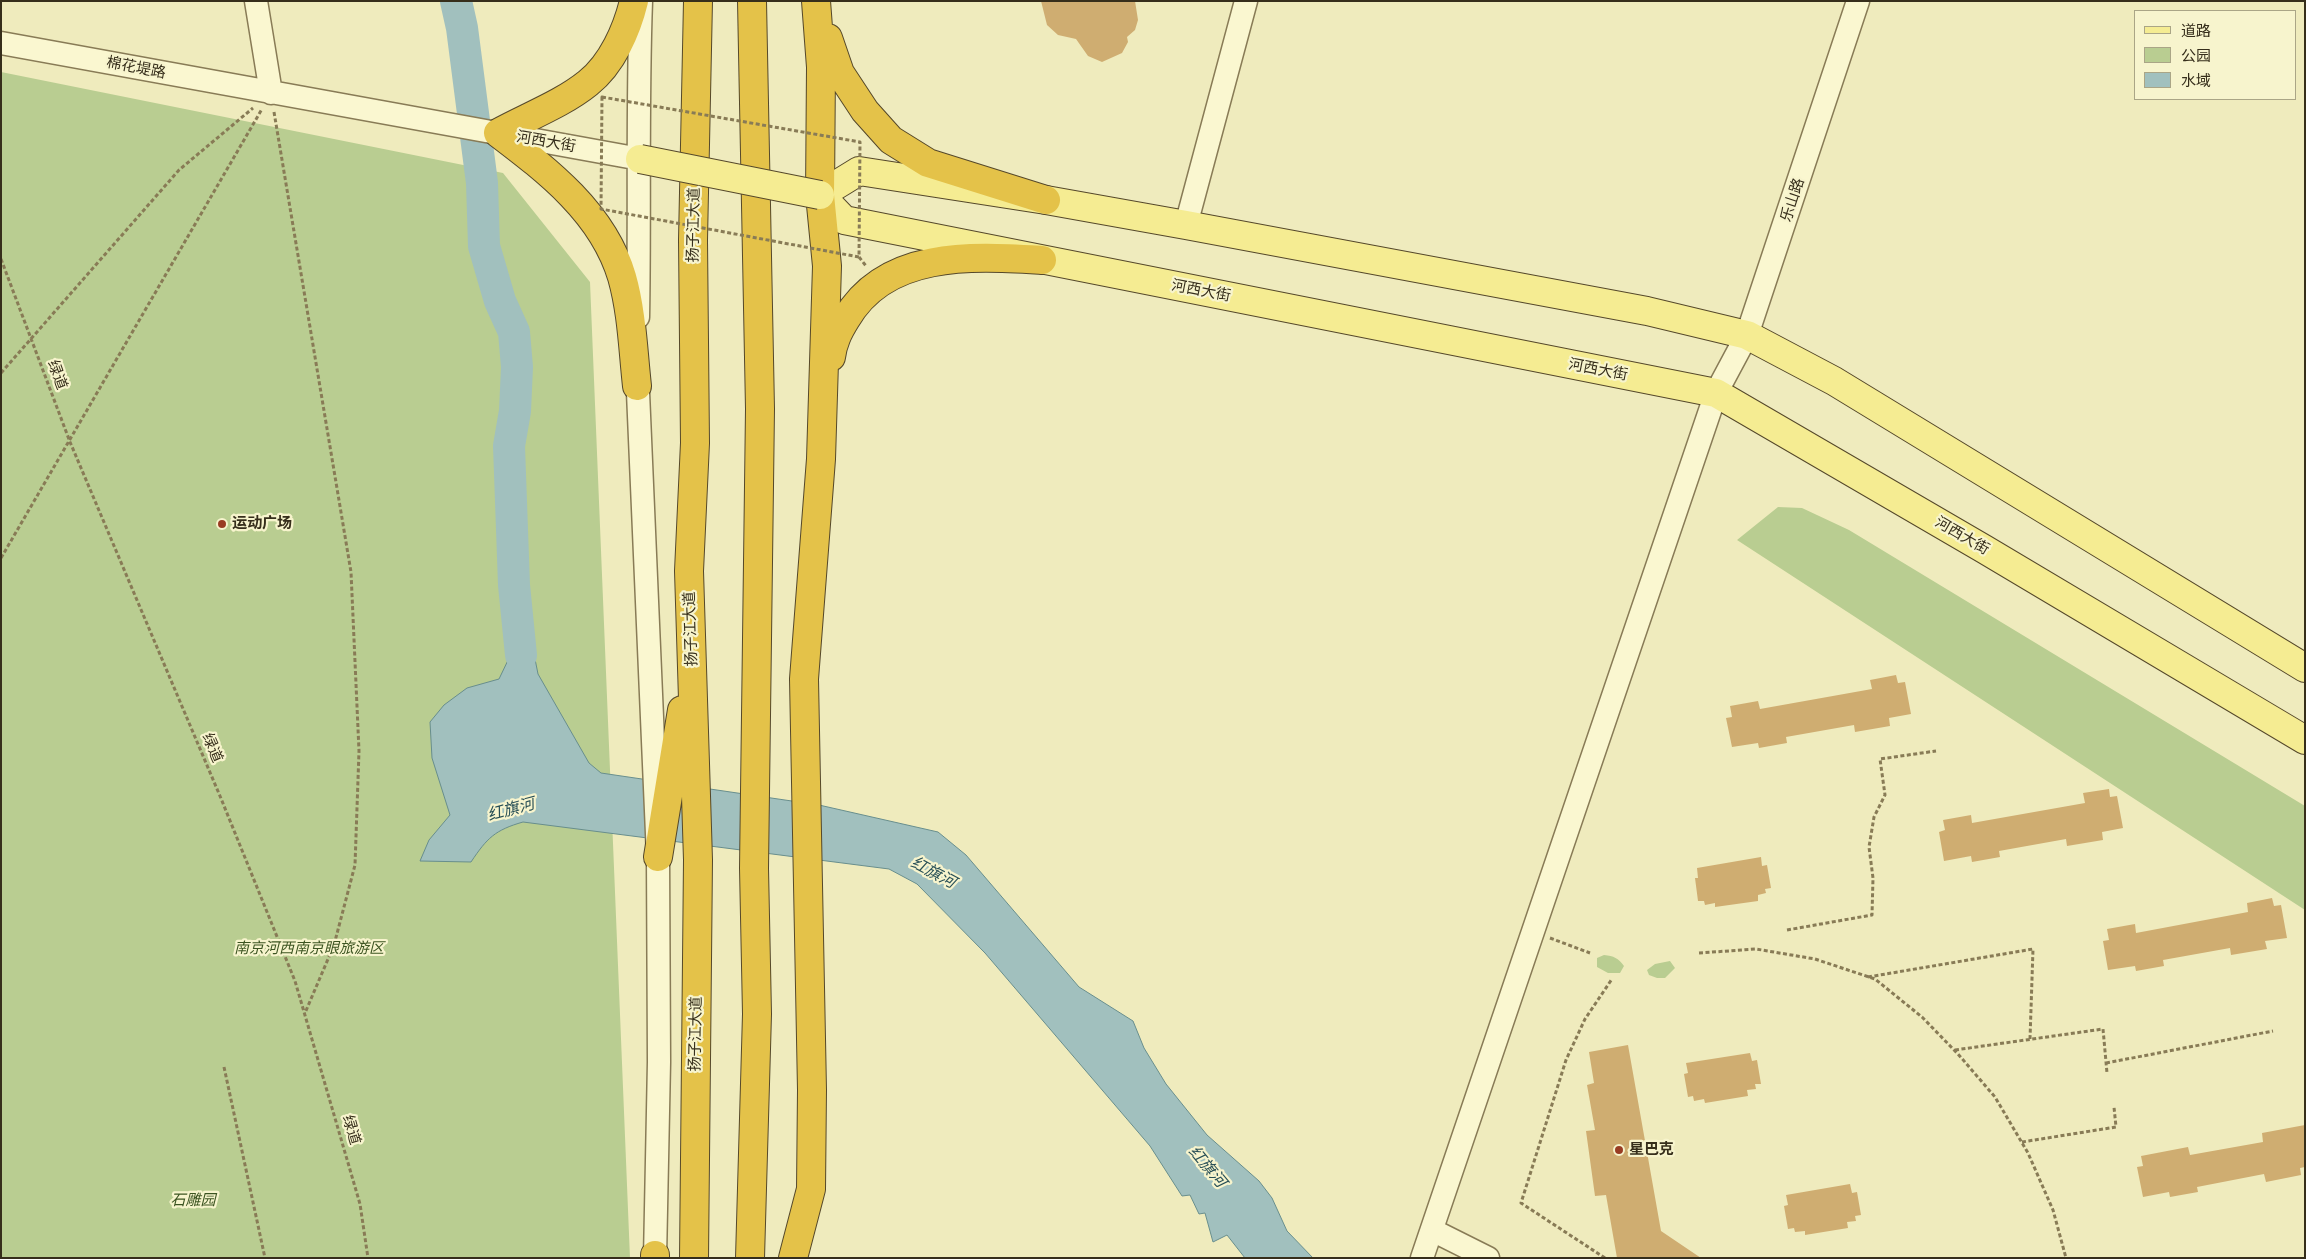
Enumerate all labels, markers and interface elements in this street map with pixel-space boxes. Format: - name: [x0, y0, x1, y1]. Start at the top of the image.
- legend: [2134, 10, 2296, 100]
- text: 道路: [2181, 20, 2211, 40]
- text: 公园: [2181, 45, 2211, 65]
- street label: 棉花堤路: [105, 53, 167, 83]
- text: 水域: [2181, 70, 2211, 90]
- street label: 河西大街: [515, 128, 577, 156]
- street label: 乐山路: [1777, 176, 1809, 224]
- street label: 扬子江大道: [684, 187, 704, 263]
- street label: 河西大街: [1170, 276, 1232, 306]
- street label: 河西大街: [1567, 355, 1629, 385]
- street label: 绿道: [43, 358, 71, 392]
- street label: 河西大街: [1932, 513, 1992, 559]
- place label: 运动广场: [232, 515, 292, 533]
- marker: 运动广场: [216, 518, 228, 530]
- street label: 扬子江大道: [681, 591, 701, 667]
- street label: 绿道: [198, 731, 226, 765]
- water label: 红旗河: [485, 795, 537, 825]
- water label: 红旗河: [907, 853, 959, 893]
- park label: 南京河西南京眼旅游区: [234, 940, 384, 958]
- street label: 扬子江大道: [686, 996, 706, 1072]
- street label: 绿道: [338, 1113, 364, 1147]
- place label: 星巴克: [1629, 1141, 1674, 1159]
- water label: 红旗河: [1184, 1142, 1230, 1192]
- marker: 星巴克: [1613, 1144, 1625, 1156]
- park label: 石雕园: [171, 1192, 215, 1210]

